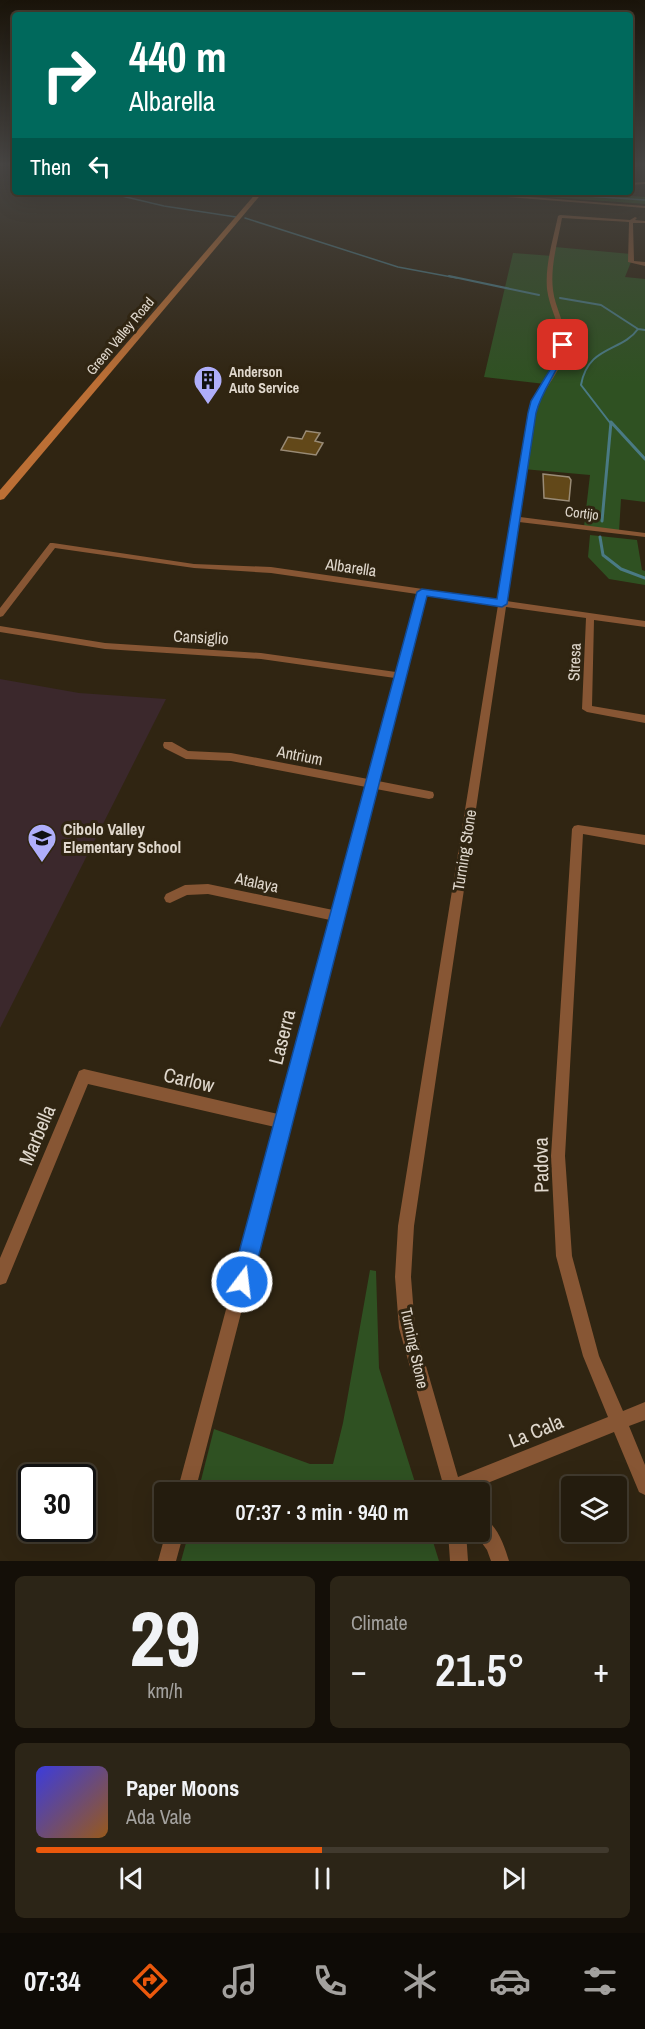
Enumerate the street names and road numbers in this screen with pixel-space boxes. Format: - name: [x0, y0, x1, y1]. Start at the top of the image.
- street label: Green Valley Road: [82, 293, 158, 379]
- street label: Cortijo: [564, 502, 600, 524]
- street label: Albarella: [323, 552, 378, 582]
- street label: Cansiglio: [173, 625, 229, 649]
- street label: Stresa: [562, 642, 586, 681]
- street label: Antrium: [274, 740, 325, 770]
- street label: Turning Stone: [447, 808, 481, 892]
- street label: Atalaya: [232, 866, 281, 897]
- street label: Laserra: [262, 1007, 301, 1067]
- street label: Carlow: [161, 1061, 217, 1098]
- street label: Marbella: [12, 1101, 61, 1169]
- street label: Padova: [527, 1137, 554, 1193]
- street label: Turning Stone: [396, 1306, 434, 1390]
- street label: La Cala: [505, 1407, 567, 1454]

